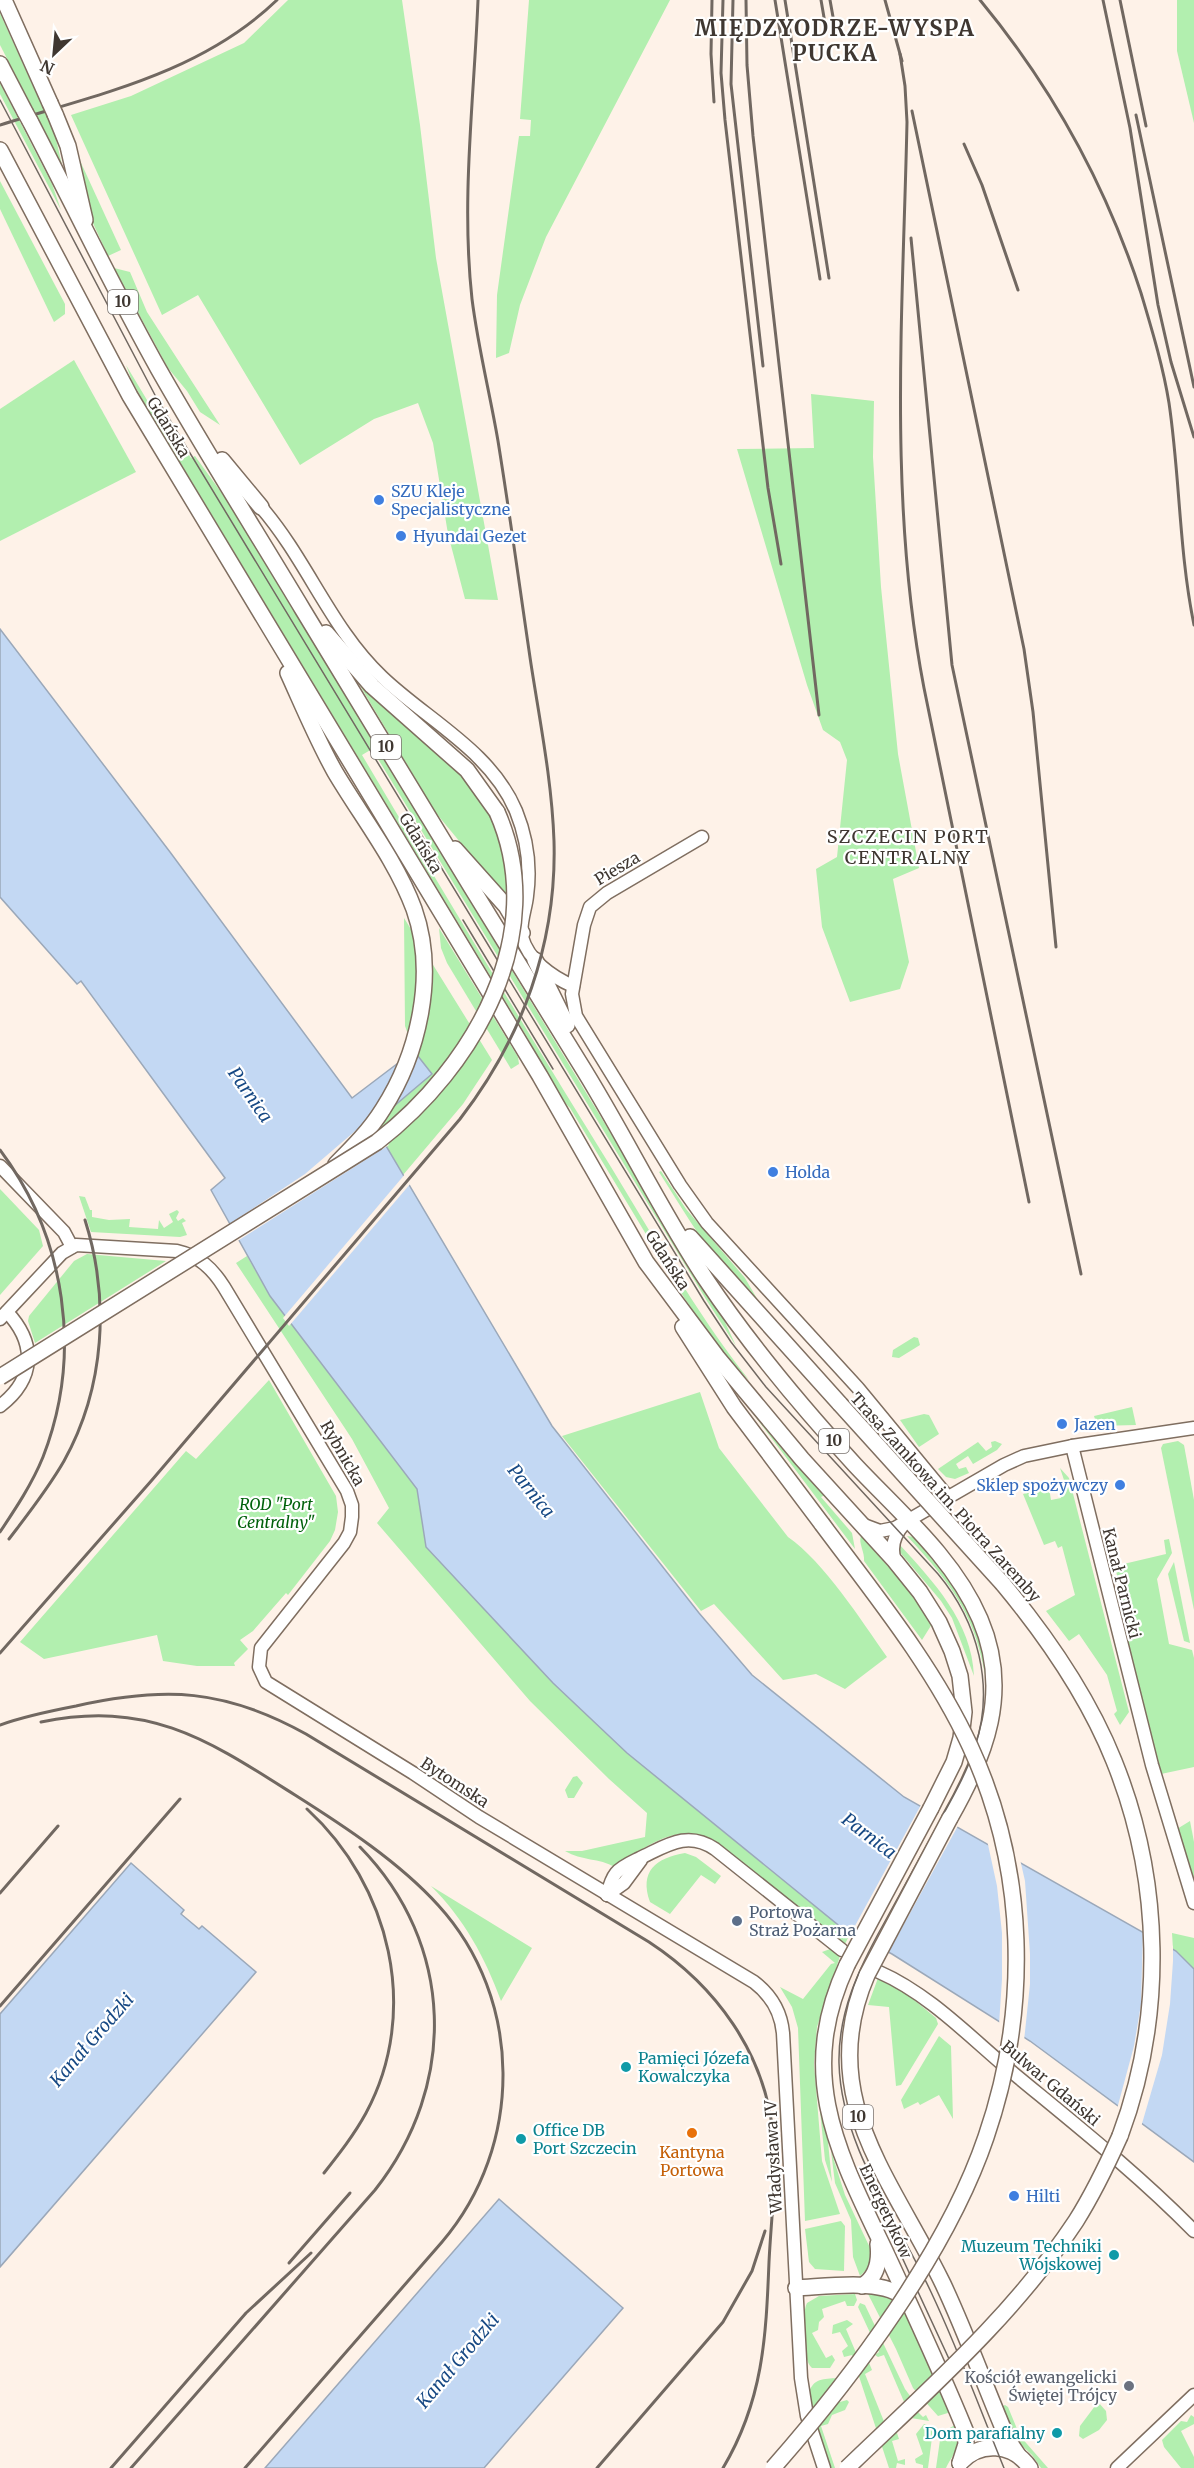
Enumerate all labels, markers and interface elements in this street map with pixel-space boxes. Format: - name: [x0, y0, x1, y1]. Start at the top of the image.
- district label: MIĘDZYODRZE-WYSPA PUCKA: [695, 14, 975, 67]
- north arrow: [24, 24, 84, 84]
- text: N: [37, 56, 57, 79]
- road number: 10: [108, 290, 138, 314]
- street label: Gdańska: [143, 393, 195, 461]
- place label: SZU Kleje Specjalistyczne: [391, 481, 510, 519]
- marker: SZU Kleje Specjalistyczne: [372, 493, 386, 507]
- place label: Hyundai Gezet: [413, 526, 527, 546]
- marker: Hyundai Gezet: [394, 529, 408, 543]
- road number: 10: [371, 735, 401, 759]
- street label: Gdańska: [395, 809, 447, 877]
- district label: SZCZECIN PORT CENTRALNY: [827, 825, 989, 869]
- street label: Piesza: [591, 847, 644, 889]
- water label: Parnica: [223, 1063, 278, 1127]
- place label: Holda: [785, 1162, 831, 1182]
- marker: Holda: [766, 1165, 780, 1179]
- street label: Gdańska: [641, 1226, 695, 1294]
- street label: Trasa Zamkowa im. Piotra Zaremby: [847, 1388, 1046, 1606]
- place label: Jazen: [1073, 1414, 1116, 1434]
- street label: Rybnicka: [316, 1417, 370, 1490]
- marker: Jazen: [1055, 1417, 1069, 1431]
- road number: 10: [819, 1429, 849, 1453]
- water label: Parnica: [503, 1459, 560, 1522]
- place label: Sklep spożywczy: [976, 1475, 1109, 1495]
- marker: Sklep spożywczy: [1113, 1478, 1127, 1492]
- park label: ROD "Port Centralny": [237, 1494, 315, 1532]
- street label: Kanał Parnicki: [1099, 1526, 1145, 1640]
- street label: Bytomska: [417, 1753, 493, 1812]
- water label: Parnica: [837, 1808, 901, 1864]
- place label: Portowa Straż Pożarna: [749, 1902, 856, 1940]
- marker: Portowa Straż Pożarna: [730, 1914, 744, 1928]
- water label: Kanał Grodzki: [44, 1988, 139, 2092]
- street label: Bulwar Gdański: [998, 2036, 1104, 2130]
- place label: Pamięci Józefa Kowalczyka: [638, 2048, 750, 2086]
- marker: Pamięci Józefa Kowalczyka: [619, 2060, 633, 2074]
- street label: Władysława IV: [760, 2099, 786, 2215]
- road number: 10: [843, 2105, 873, 2129]
- place label: Office DB Port Szczecin: [533, 2120, 637, 2158]
- marker: Kantyna Portowa: [685, 2126, 699, 2140]
- marker: Office DB Port Szczecin: [514, 2132, 528, 2146]
- place label: Kantyna Portowa: [659, 2142, 725, 2180]
- street label: Energetyków: [855, 2161, 917, 2262]
- place label: Hilti: [1026, 2186, 1060, 2206]
- marker: Hilti: [1007, 2189, 1021, 2203]
- place label: Muzeum Techniki Wojskowej: [961, 2236, 1102, 2274]
- marker: Muzeum Techniki Wojskowej: [1107, 2248, 1121, 2262]
- water label: Kanał Grodzki: [411, 2309, 504, 2414]
- place label: Kościół ewangelicki Świętej Trójcy: [965, 2367, 1118, 2405]
- marker: Kościół ewangelicki Świętej Trójcy: [1122, 2379, 1136, 2393]
- place label: Dom parafialny: [925, 2423, 1046, 2443]
- marker: Dom parafialny: [1050, 2426, 1064, 2440]

